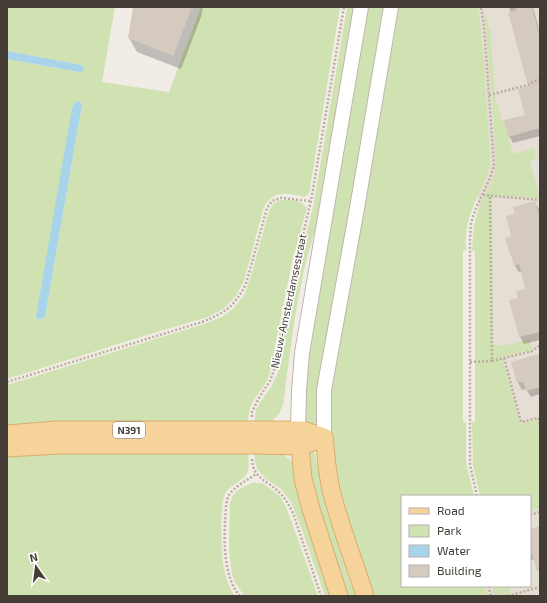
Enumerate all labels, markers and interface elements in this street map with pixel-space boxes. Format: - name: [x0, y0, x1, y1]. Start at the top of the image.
- street label: Nieuw-Amsterdamsestraat: [267, 233, 309, 369]
- road number: N391: [113, 422, 145, 438]
- legend: [401, 495, 531, 587]
- text: Road: [437, 503, 465, 517]
- text: Park: [437, 523, 462, 537]
- text: Water: [437, 543, 471, 557]
- north arrow: [16, 547, 56, 587]
- text: N: [28, 550, 39, 564]
- text: Building: [437, 563, 482, 577]

